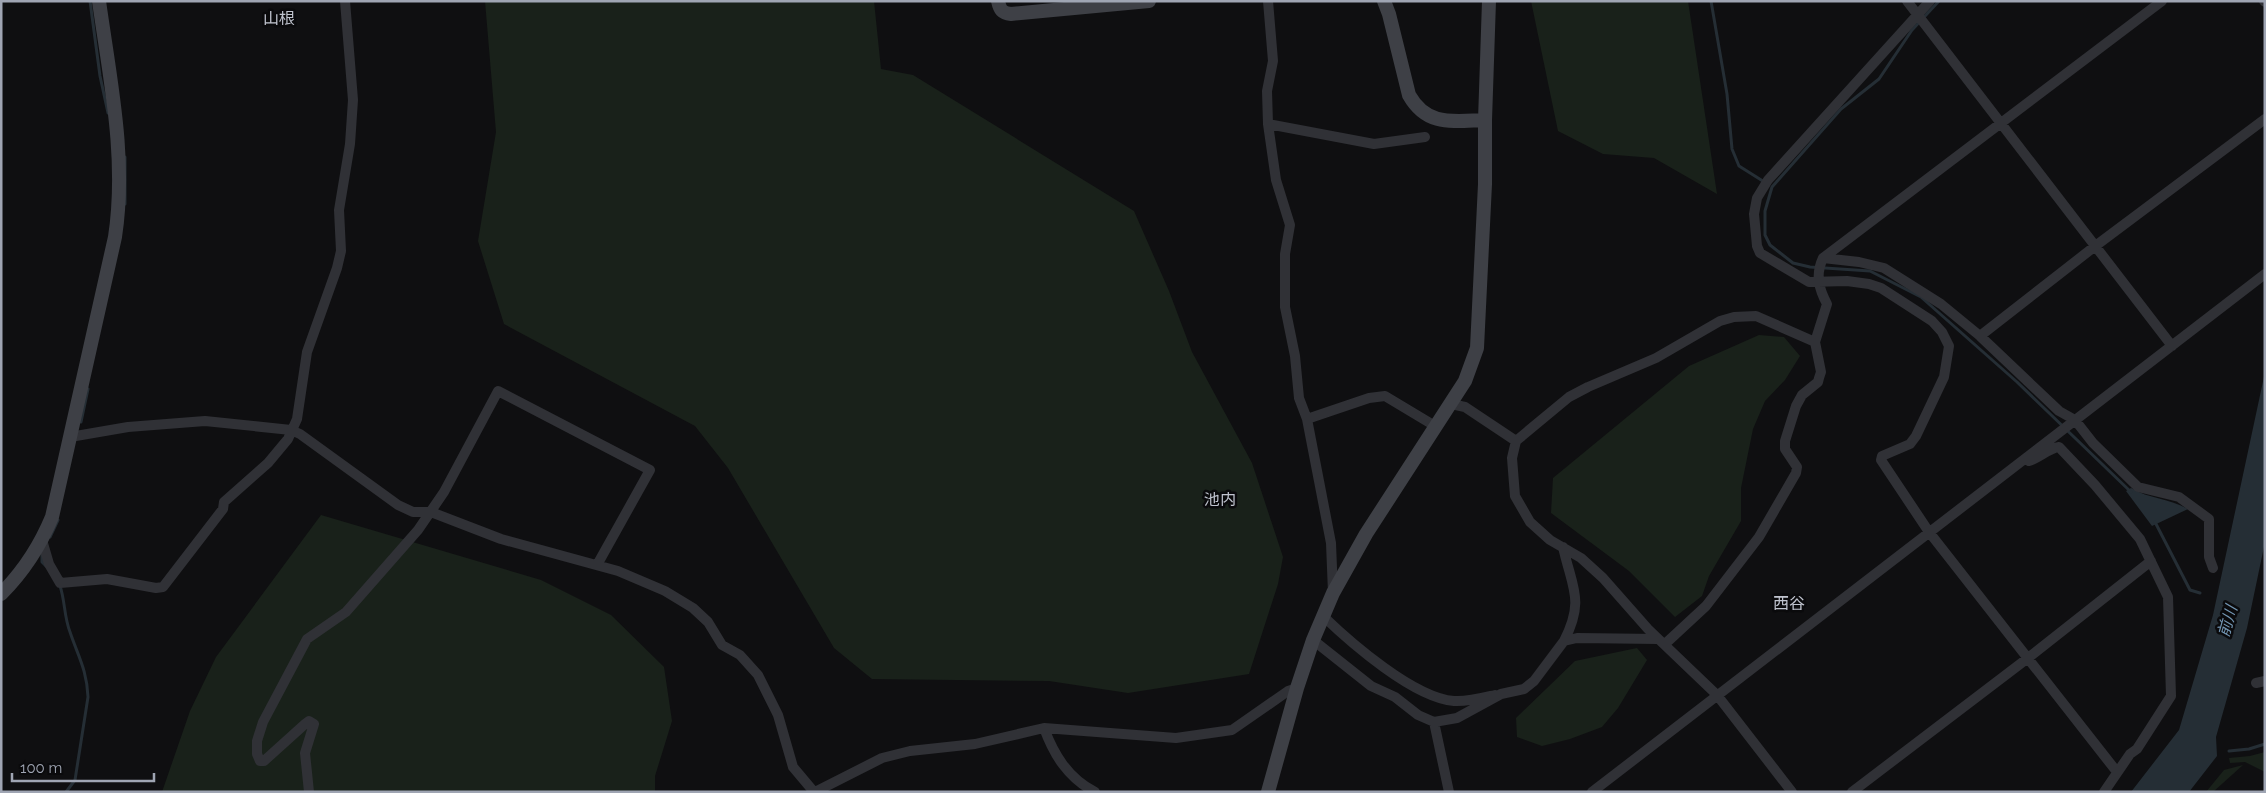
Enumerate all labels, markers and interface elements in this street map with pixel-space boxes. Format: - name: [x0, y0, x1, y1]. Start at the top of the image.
- district label: 山根: [263, 9, 295, 28]
- district label: 池内: [1204, 490, 1236, 509]
- district label: 西谷: [1773, 594, 1805, 613]
- water label: 前川: [2214, 601, 2242, 639]
- scale bar: [12, 750, 155, 782]
- text: 100 m: [20, 759, 62, 777]

